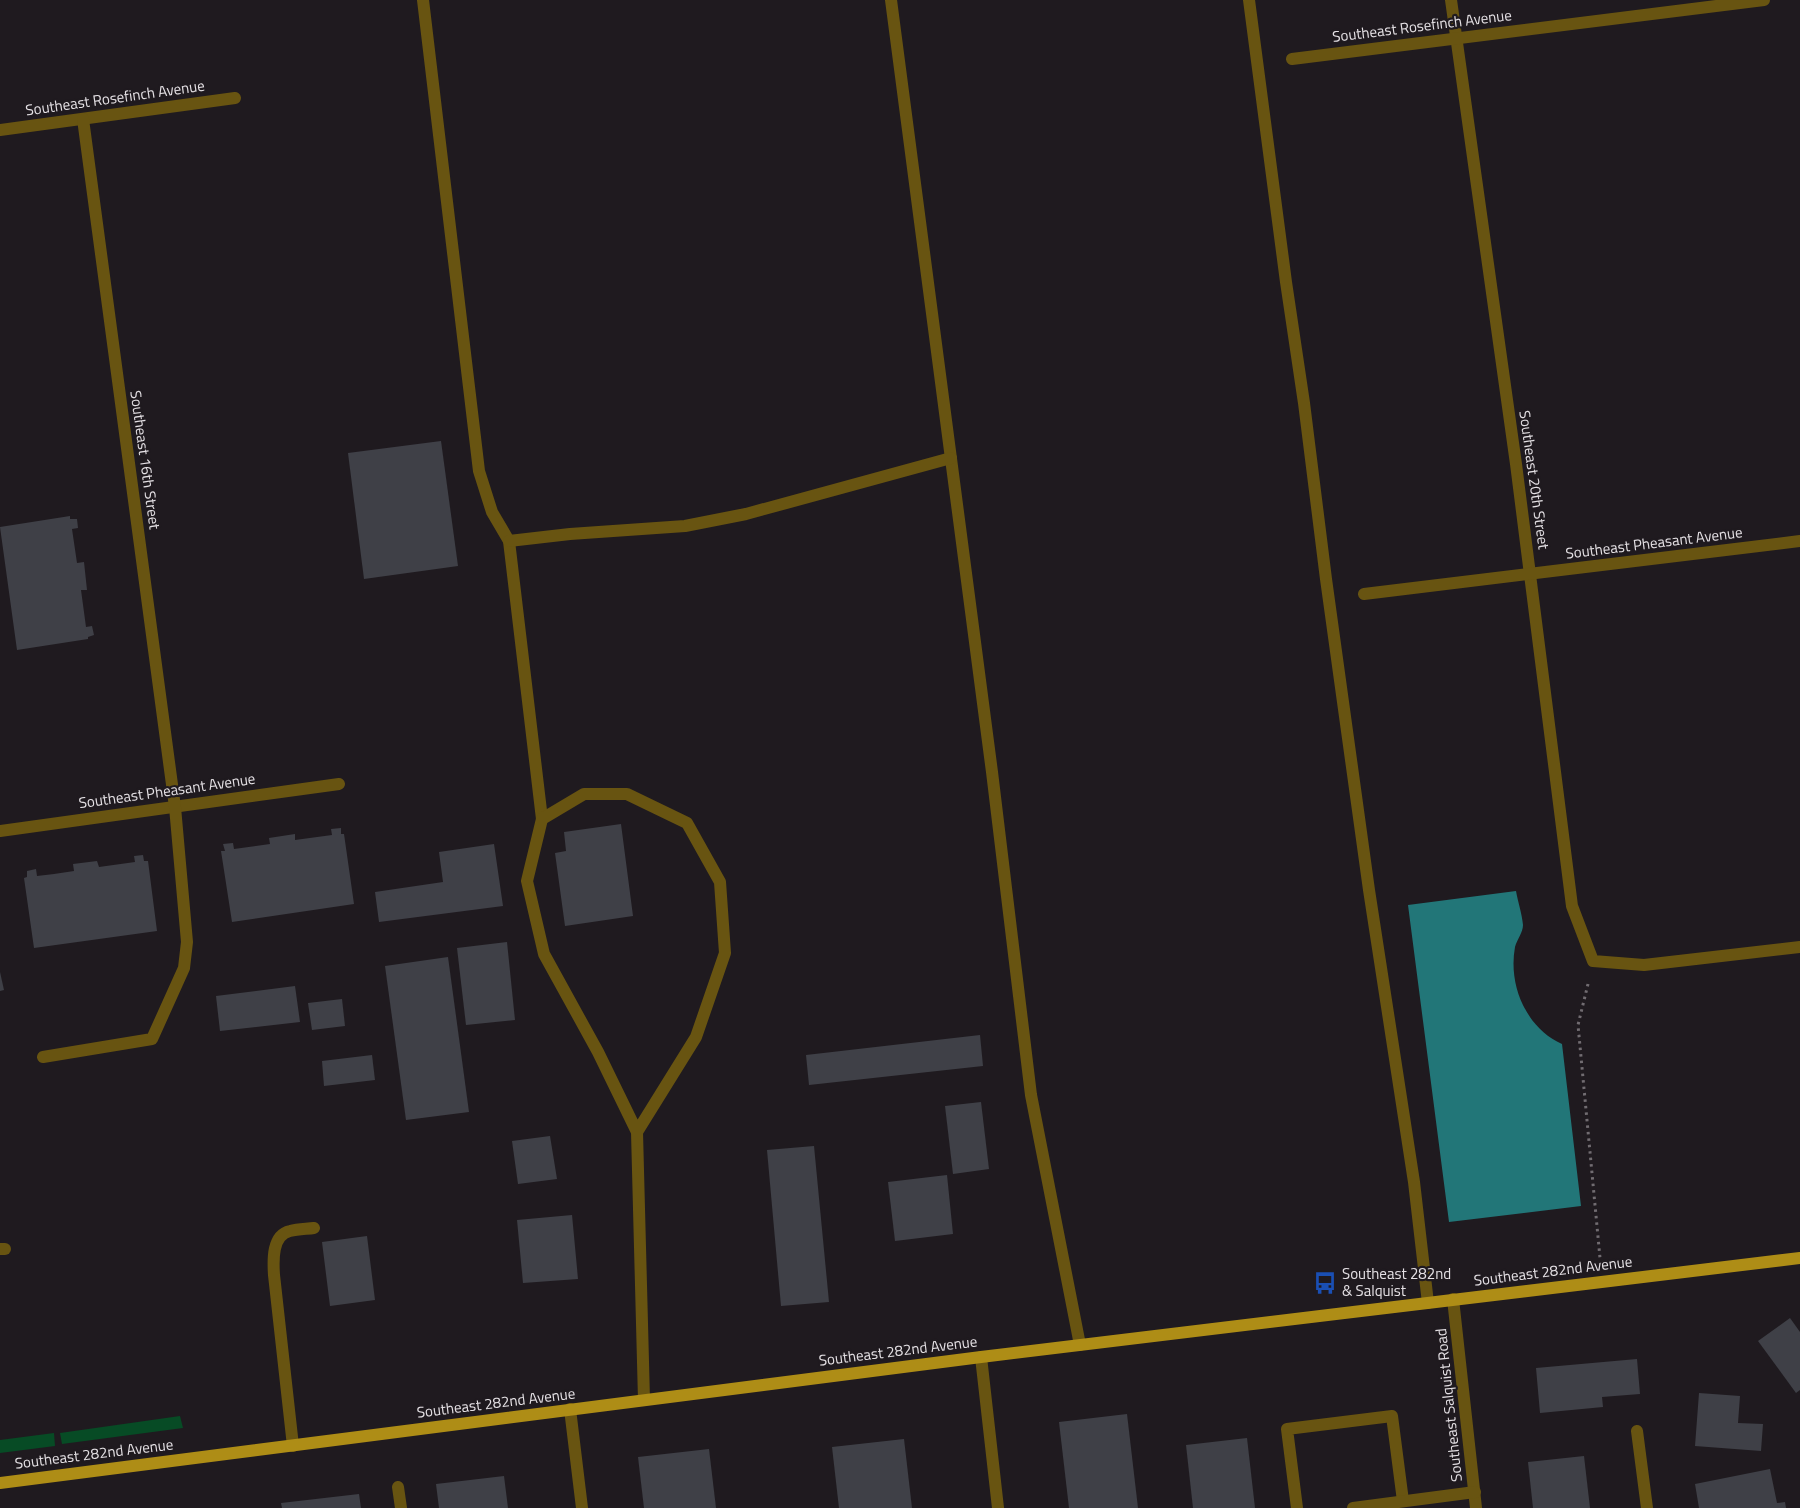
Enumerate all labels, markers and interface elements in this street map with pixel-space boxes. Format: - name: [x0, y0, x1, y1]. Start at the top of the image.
- street label: Southeast Rosefinch Avenue: [1331, 3, 1513, 48]
- street label: Southeast Rosefinch Avenue: [24, 74, 206, 121]
- street label: Southeast 16th Street: [124, 389, 167, 532]
- street label: Southeast 20th Street: [1513, 409, 1556, 552]
- street label: Southeast Pheasant Avenue: [1564, 520, 1744, 565]
- street label: Southeast Pheasant Avenue: [77, 767, 257, 814]
- street label: Southeast 282nd Avenue: [1472, 1249, 1633, 1292]
- place label: Southeast 282nd & Salquist: [1342, 1262, 1451, 1302]
- bus stop icon: Southeast 282nd & Salquist: [1312, 1270, 1338, 1296]
- street label: Southeast Salquist Road: [1429, 1327, 1468, 1483]
- street label: Southeast 282nd Avenue: [817, 1329, 978, 1372]
- street label: Southeast 282nd Avenue: [415, 1381, 576, 1424]
- street label: Southeast 282nd Avenue: [13, 1432, 174, 1475]

